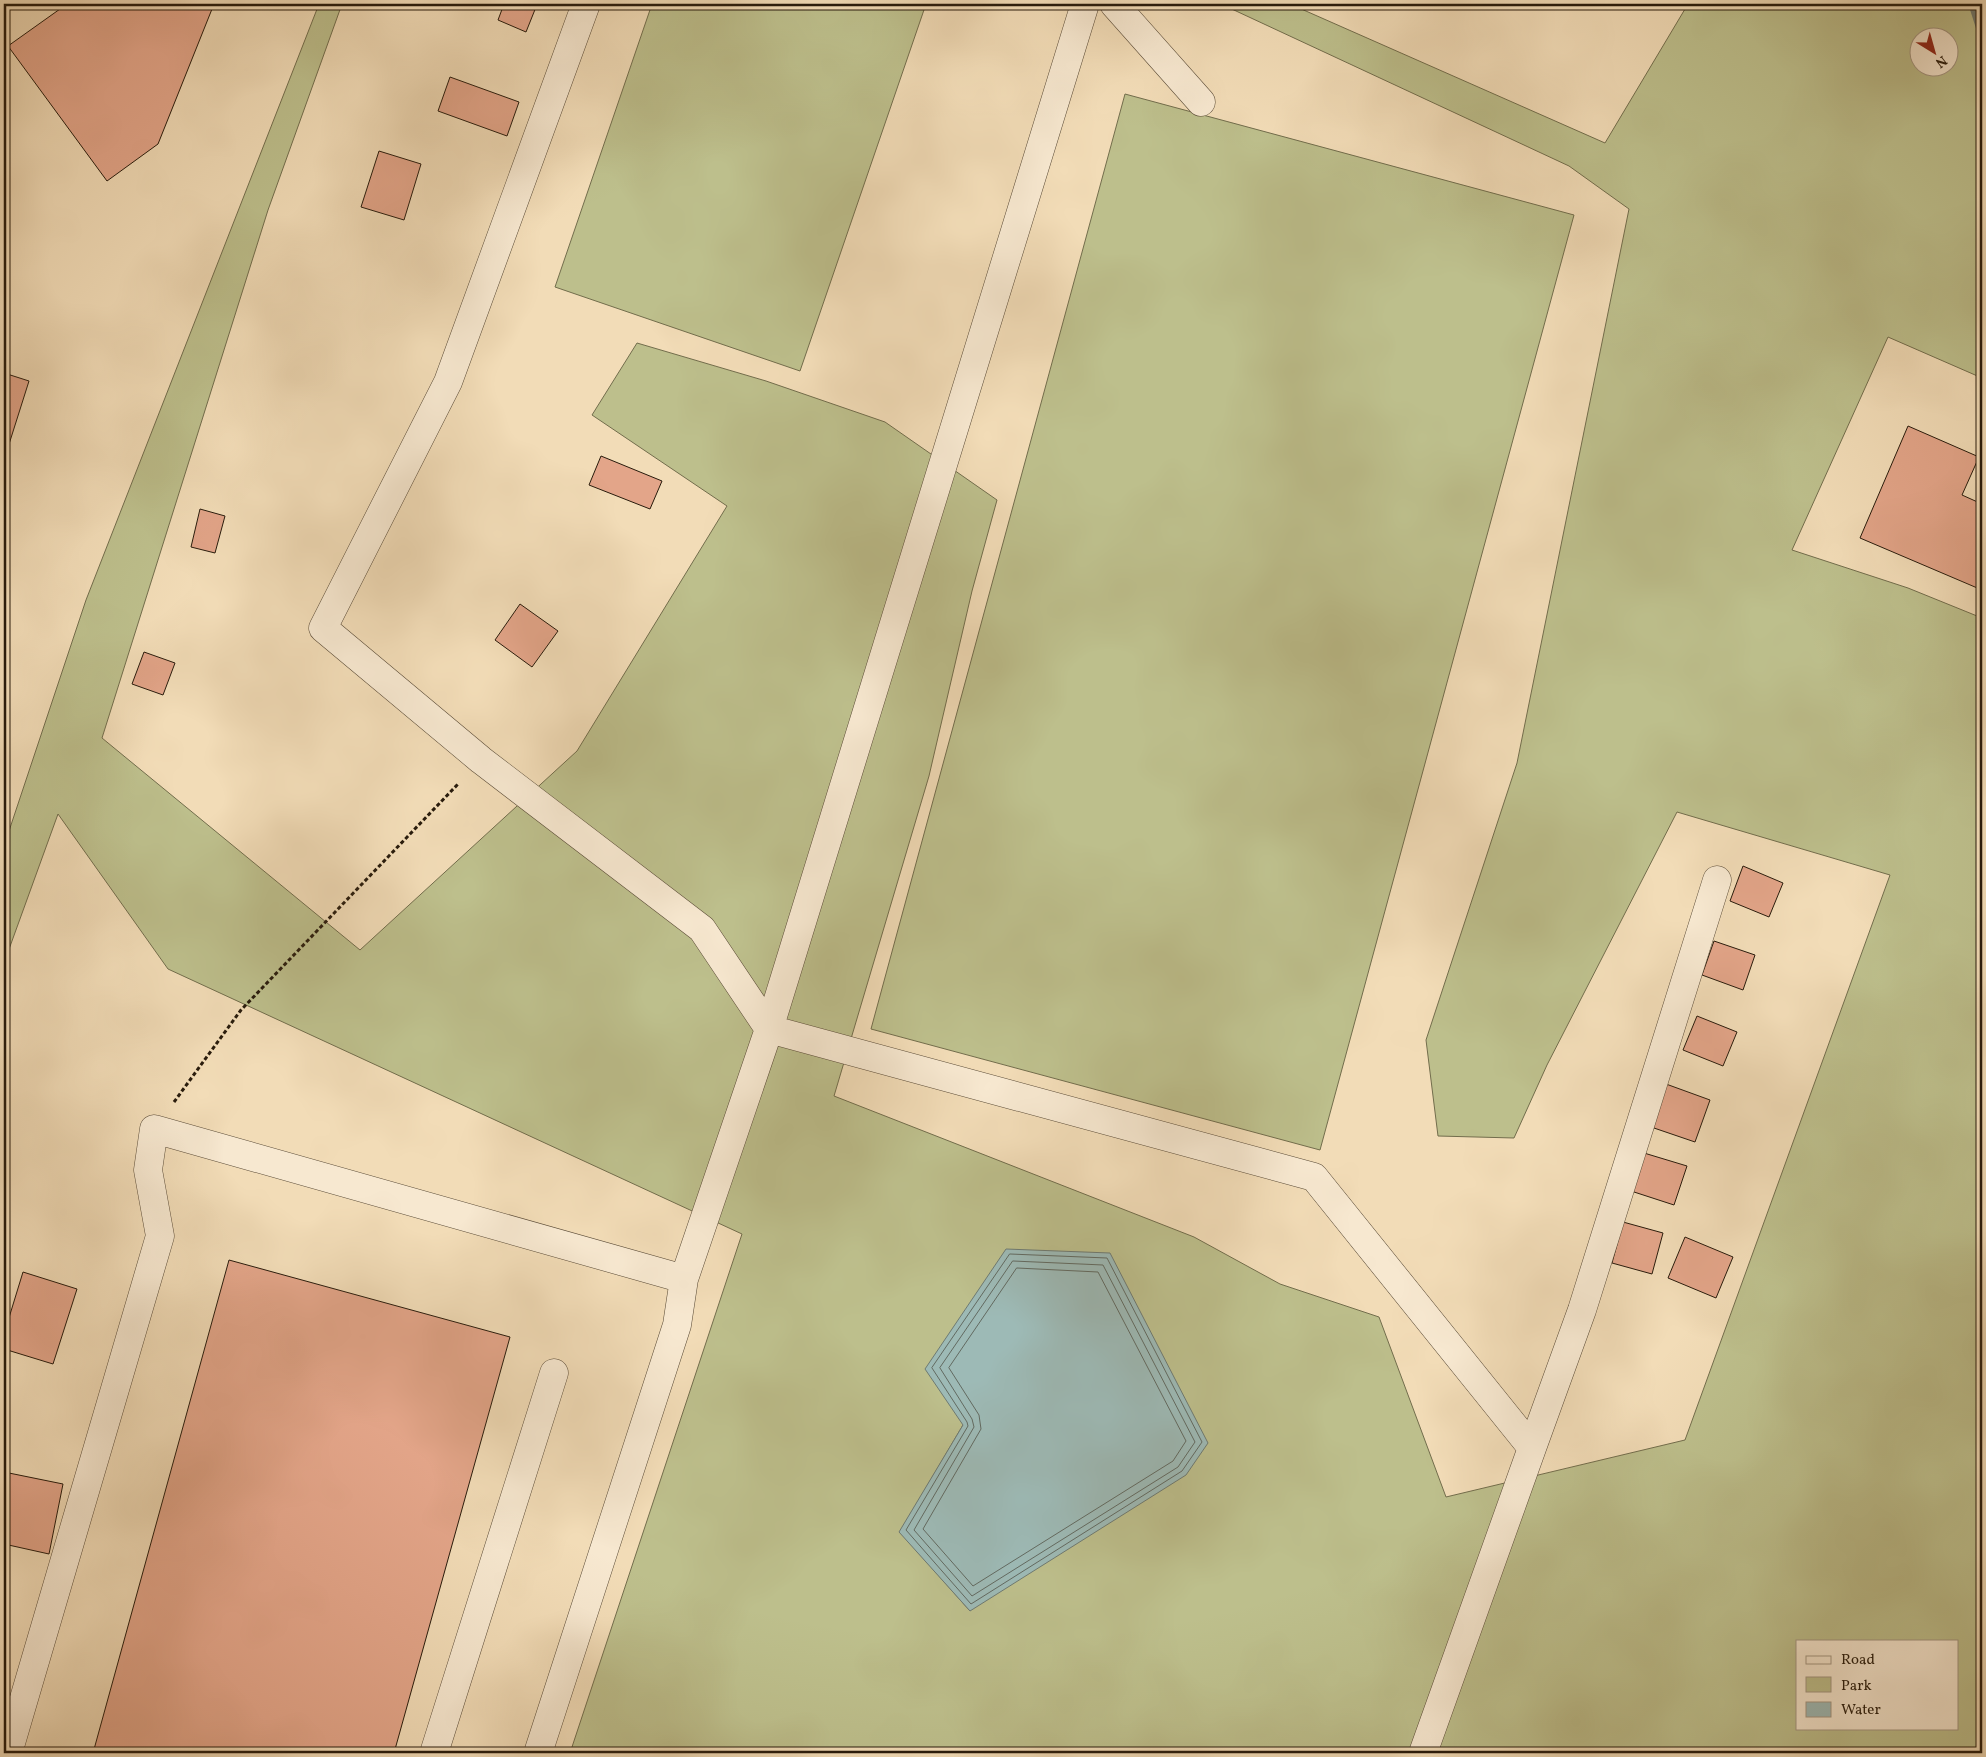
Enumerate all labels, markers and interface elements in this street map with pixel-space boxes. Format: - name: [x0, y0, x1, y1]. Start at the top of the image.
- north arrow: [1908, 28, 1958, 78]
- text: N: [1931, 51, 1951, 72]
- legend: [1796, 1640, 1958, 1730]
- text: Road: [1841, 1650, 1875, 1671]
- text: Park: [1841, 1676, 1872, 1697]
- text: Water: [1841, 1700, 1881, 1721]

